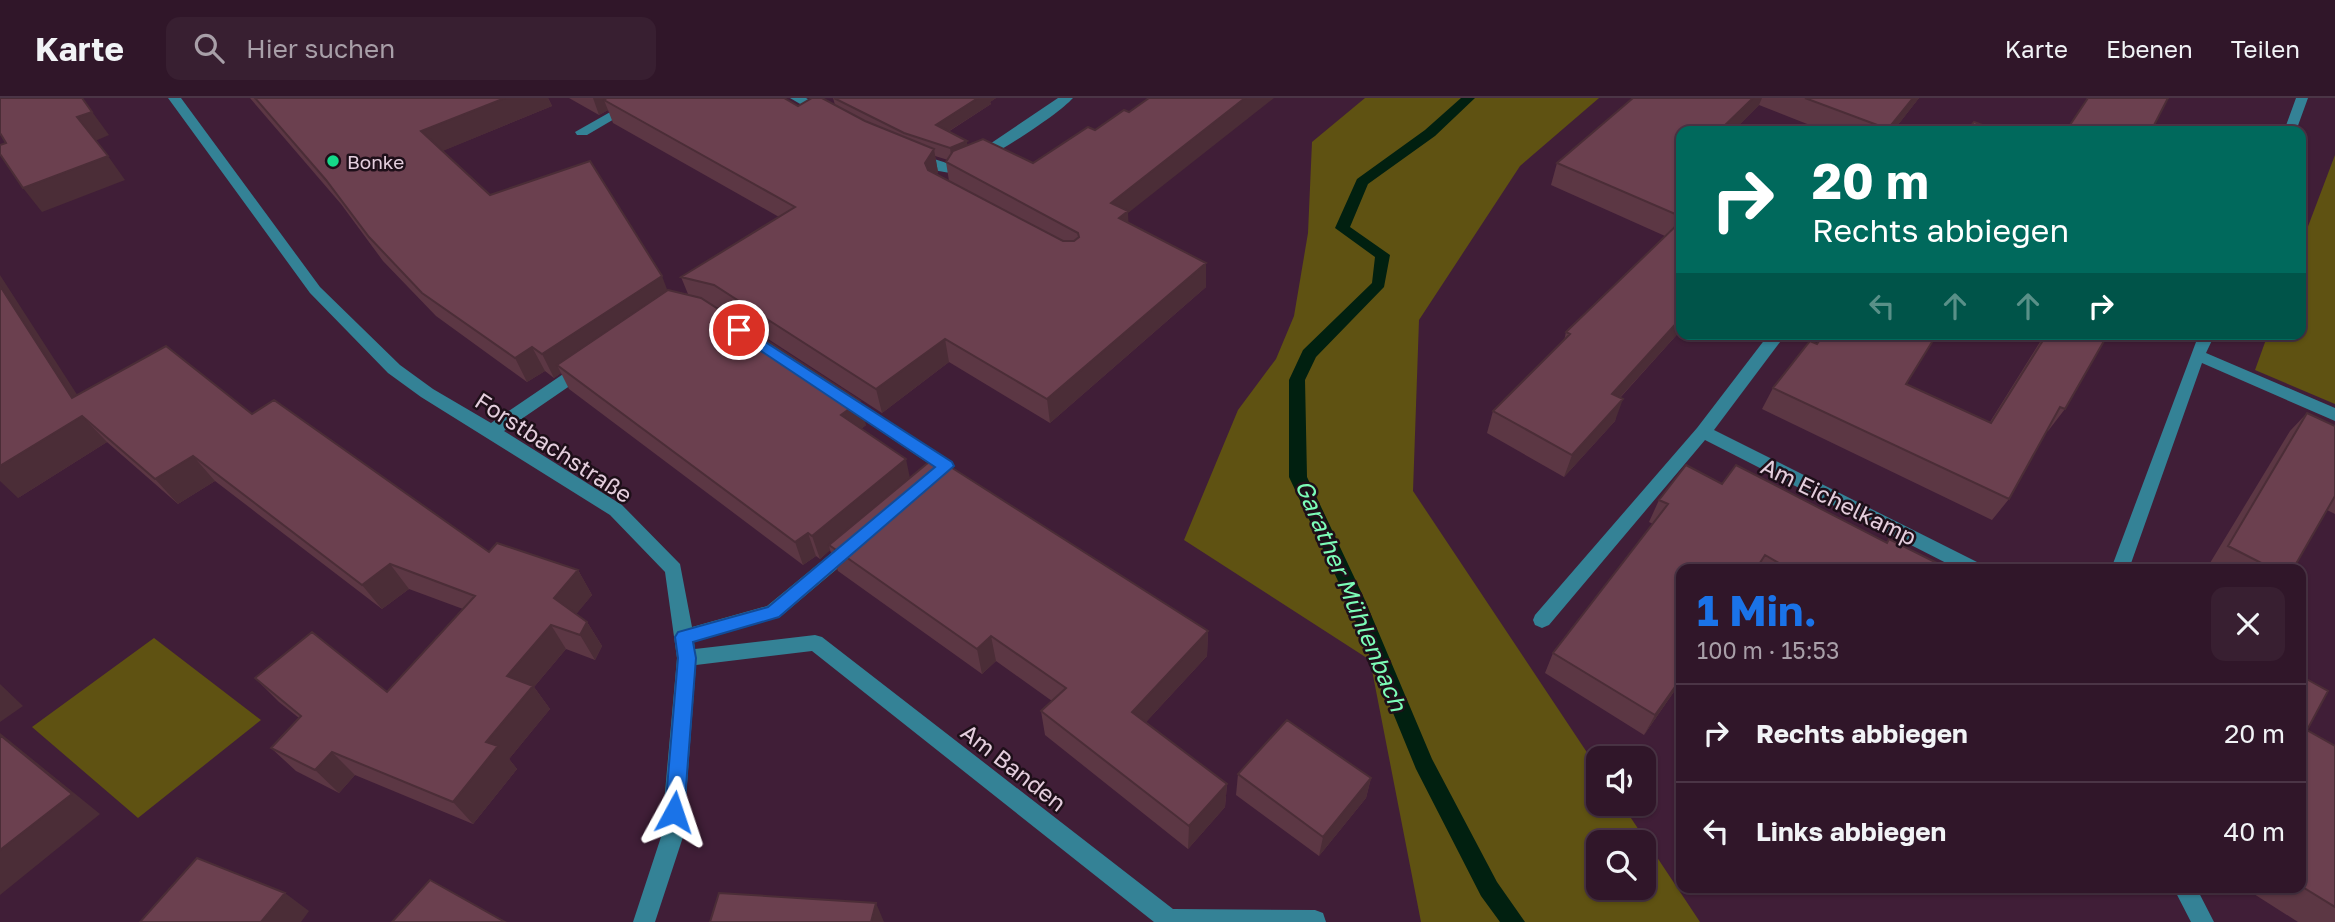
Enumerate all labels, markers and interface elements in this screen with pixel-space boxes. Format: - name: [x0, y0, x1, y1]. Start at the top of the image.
- search box: [166, 17, 656, 80]
- text: Karte: [35, 29, 124, 68]
- icon: search: [190, 29, 228, 67]
- text: Hier suchen: [246, 33, 395, 64]
- text: Karte: [2005, 34, 2068, 63]
- text: Ebenen: [2106, 34, 2193, 63]
- text: Teilen: [2231, 34, 2300, 63]
- place label: Bonke: [347, 150, 404, 173]
- text: 20 m: [1812, 151, 1929, 210]
- marker: Bonke: [325, 153, 341, 169]
- icon: right: [1697, 154, 1788, 245]
- text: Rechts abbiegen: [1812, 211, 2069, 249]
- icon: left: [1863, 287, 1901, 325]
- icon: ahead: [1936, 287, 1974, 325]
- icon: ahead: [2009, 287, 2047, 325]
- icon: right: [2082, 287, 2120, 325]
- pin: [709, 300, 769, 360]
- icon: arrive: [720, 311, 758, 349]
- street label: Forstbachstraße: [470, 386, 638, 508]
- street label: Am Eichelkamp: [1757, 451, 1921, 551]
- water label: Garather Mühlenbach: [1290, 475, 1414, 716]
- text: 1 Min.: [1697, 585, 1817, 635]
- button: close: [2211, 587, 2285, 661]
- text: 100 m · 15:53: [1697, 636, 1839, 664]
- icon: right: [1697, 714, 1735, 752]
- street label: Am Banden: [956, 717, 1072, 817]
- text: Rechts abbiegen: [1756, 718, 1968, 749]
- text: 20 m: [2224, 718, 2285, 749]
- map controls: [1586, 746, 1656, 900]
- button: sound: [1586, 746, 1656, 816]
- position arrow: [637, 775, 711, 849]
- icon: left: [1697, 812, 1735, 850]
- text: Links abbiegen: [1756, 816, 1946, 847]
- text: 40 m: [2224, 816, 2285, 847]
- button: search: [1586, 830, 1656, 900]

